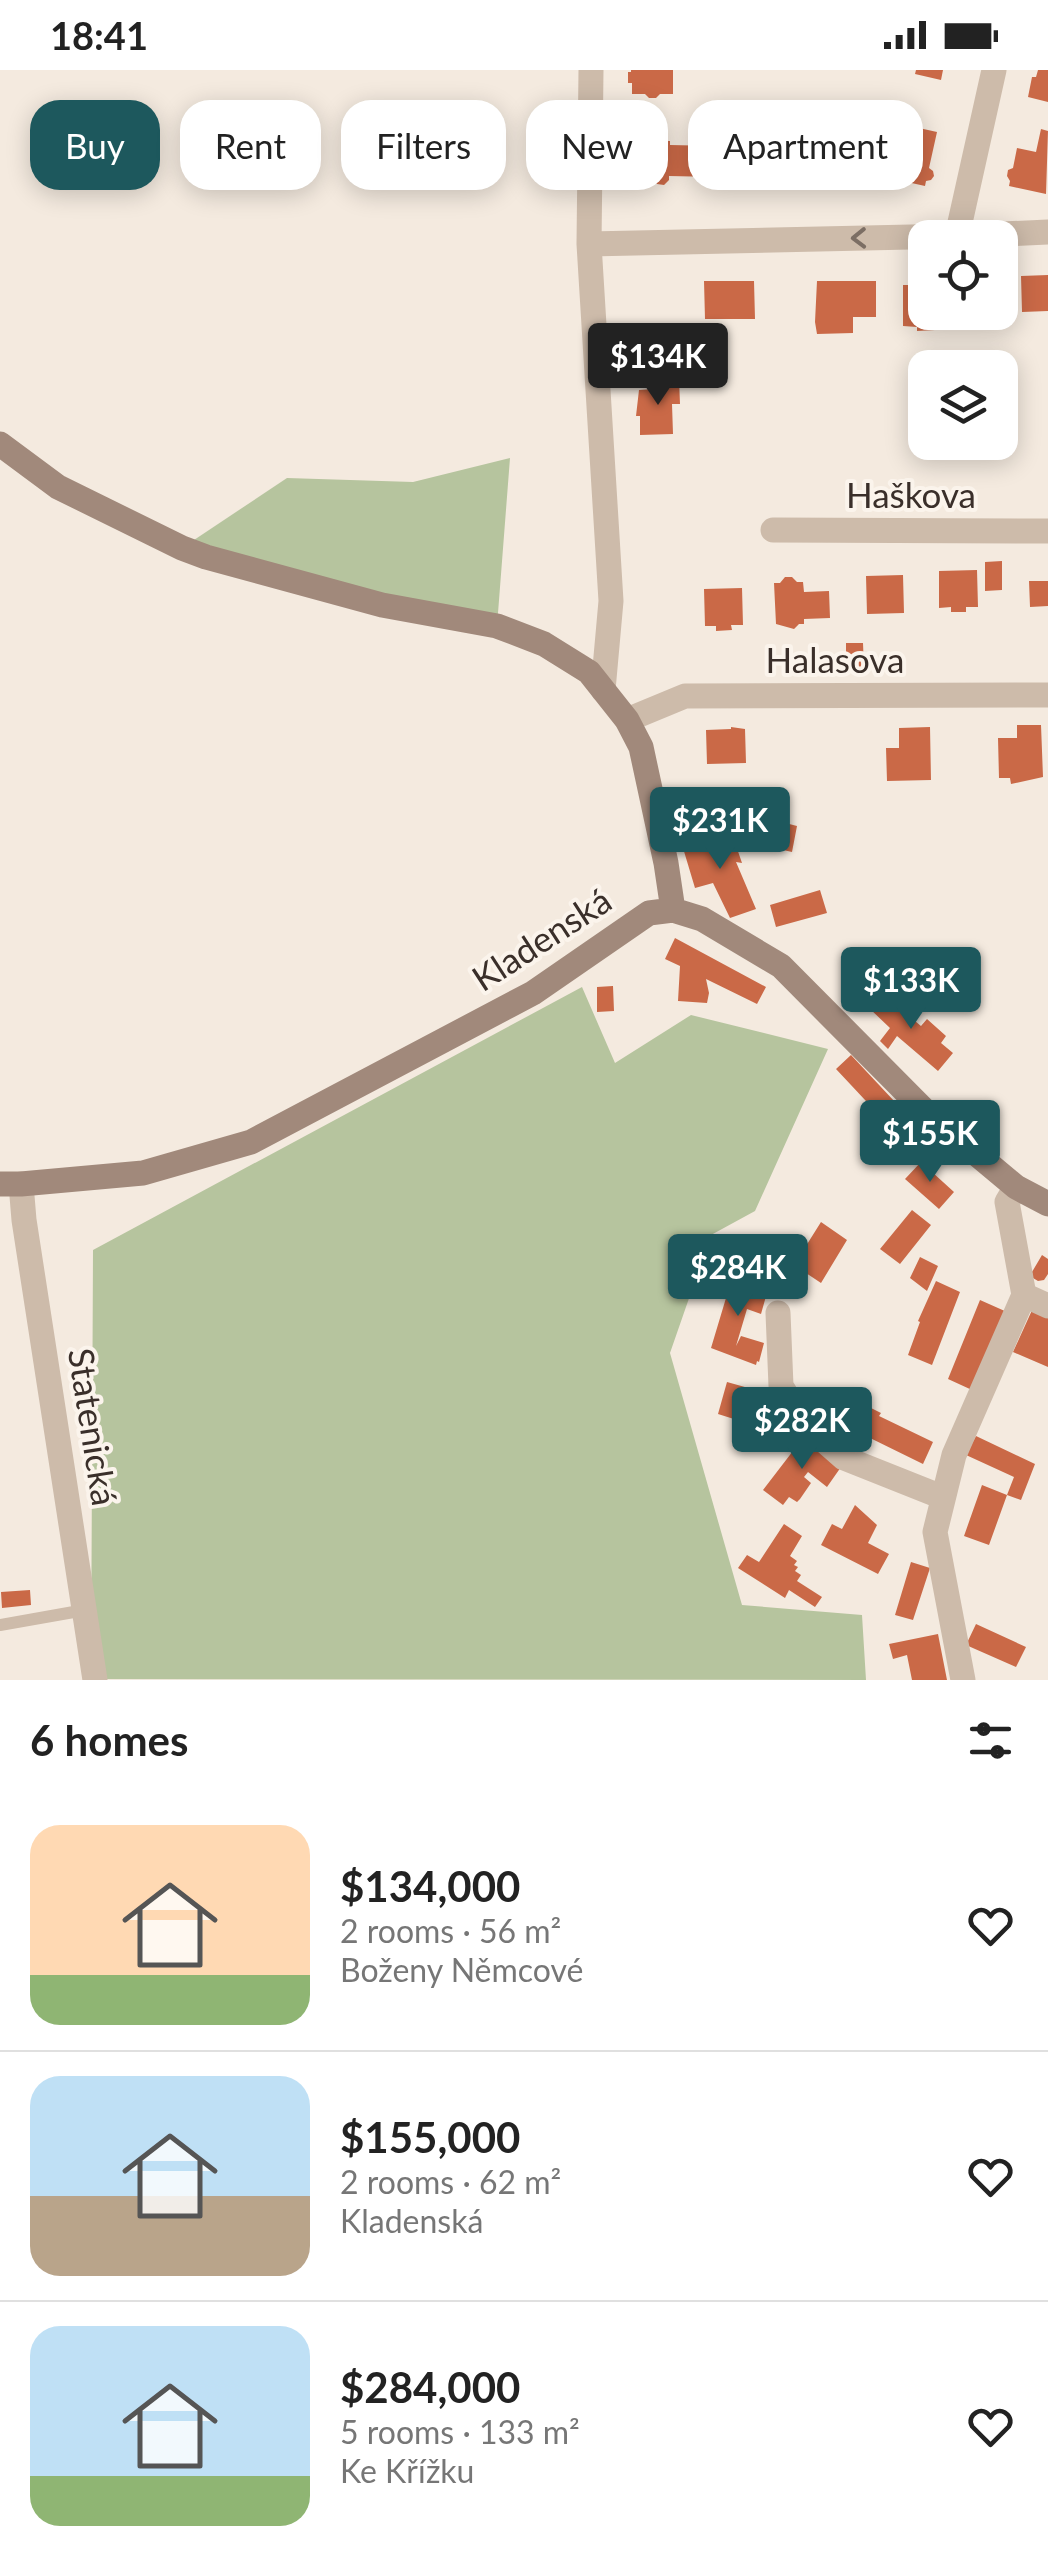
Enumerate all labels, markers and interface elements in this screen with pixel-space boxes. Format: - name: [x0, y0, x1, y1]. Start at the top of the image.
- text: 18:41: [50, 12, 148, 58]
- chip: Buy: [30, 100, 160, 190]
- chip: Rent: [180, 100, 321, 190]
- chip: Filters: [341, 100, 506, 190]
- chip: New: [526, 100, 668, 190]
- chip: Apartment: [688, 100, 923, 190]
- map controls: [908, 220, 1018, 460]
- button: locate: [908, 220, 1018, 330]
- one-way arrow: [851, 227, 866, 249]
- pin: $134K: [588, 323, 728, 408]
- text: $134K: [610, 336, 706, 375]
- button: layers: [908, 350, 1018, 460]
- street label: Haškova: [846, 473, 976, 515]
- street label: Halasova: [766, 638, 904, 680]
- pin: $231K: [650, 787, 790, 872]
- text: $231K: [672, 800, 768, 839]
- street label: Kladenská: [464, 878, 618, 999]
- pin: $133K: [841, 947, 981, 1032]
- text: $133K: [863, 960, 959, 999]
- pin: $155K: [860, 1100, 1000, 1185]
- text: $155K: [882, 1113, 978, 1152]
- pin: $284K: [668, 1234, 808, 1319]
- text: $284K: [690, 1247, 786, 1286]
- street label: Statenická: [61, 1345, 127, 1508]
- pin: $282K: [732, 1387, 872, 1472]
- text: $282K: [754, 1400, 850, 1439]
- icon: filters: [963, 1713, 1018, 1768]
- text: 6 homes: [30, 1715, 188, 1765]
- text: $134,000: [340, 1861, 520, 1911]
- icon: home: [110, 1865, 230, 1985]
- icon: heart: [963, 1898, 1018, 1953]
- text: 2 rooms · 56 m²: [340, 1911, 561, 1950]
- text: Boženy Němcové: [340, 1950, 584, 1989]
- text: $155,000: [340, 2112, 520, 2162]
- icon: home: [110, 2116, 230, 2236]
- icon: heart: [963, 2149, 1018, 2204]
- text: 2 rooms · 62 m²: [340, 2162, 561, 2201]
- text: Kladenská: [340, 2201, 483, 2240]
- text: $284,000: [340, 2362, 520, 2412]
- icon: home: [110, 2366, 230, 2486]
- icon: heart: [963, 2399, 1018, 2454]
- text: 5 rooms · 133 m²: [340, 2412, 580, 2451]
- text: Ke Křížku: [340, 2451, 474, 2490]

